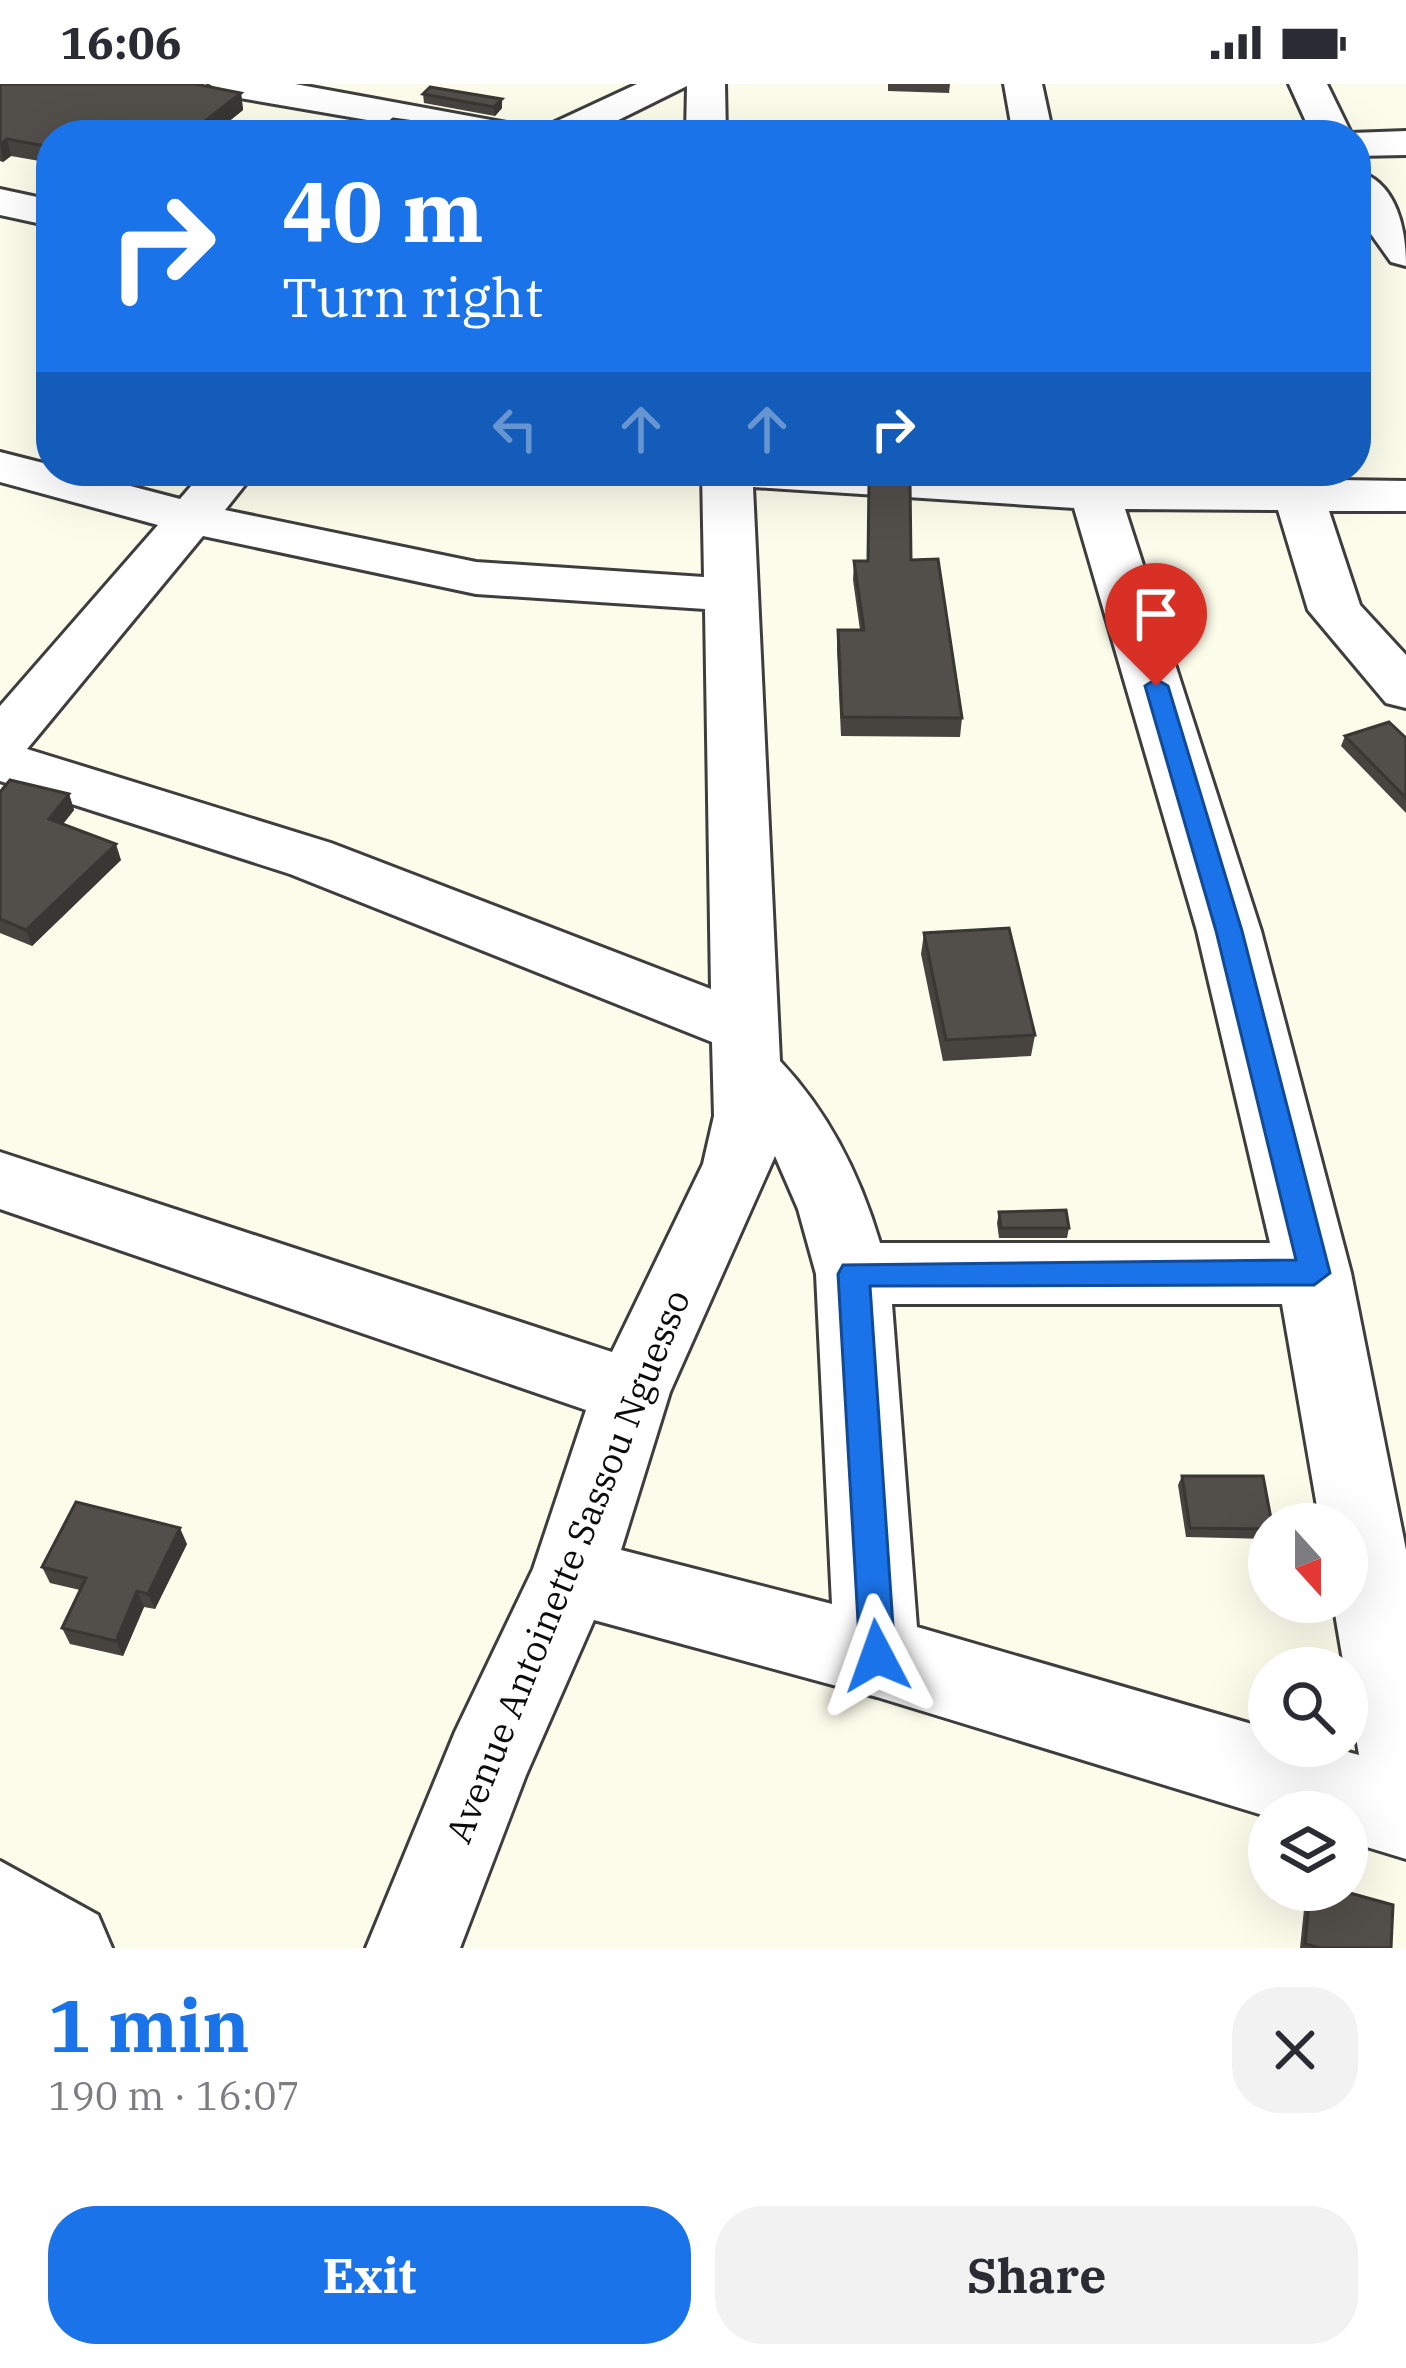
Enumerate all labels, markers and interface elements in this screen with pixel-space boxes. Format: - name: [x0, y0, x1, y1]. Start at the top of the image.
- text: 16:06: [60, 13, 182, 71]
- text: 40 m: [282, 156, 484, 265]
- icon: right: [84, 168, 240, 324]
- text: Turn right: [282, 262, 544, 332]
- icon: left: [482, 396, 548, 462]
- icon: ahead: [608, 396, 674, 462]
- icon: ahead: [734, 396, 800, 462]
- icon: right: [860, 396, 926, 462]
- pin: [1105, 563, 1207, 686]
- icon: arrive: [1123, 581, 1189, 647]
- street label: Avenue Antoinette Sassou Nguesso: [434, 1283, 700, 1849]
- north arrow: [1248, 1503, 1368, 1623]
- map controls: [1248, 1503, 1368, 1911]
- position arrow: [814, 1593, 940, 1719]
- button: search: [1248, 1647, 1368, 1767]
- button: layers: [1248, 1791, 1368, 1911]
- text: 1 min: [48, 1978, 250, 2072]
- button: close: [1232, 1987, 1358, 2113]
- text: 190 m · 16:07: [48, 2070, 300, 2121]
- button: Exit: [48, 2206, 691, 2344]
- button: Share: [715, 2206, 1358, 2344]

